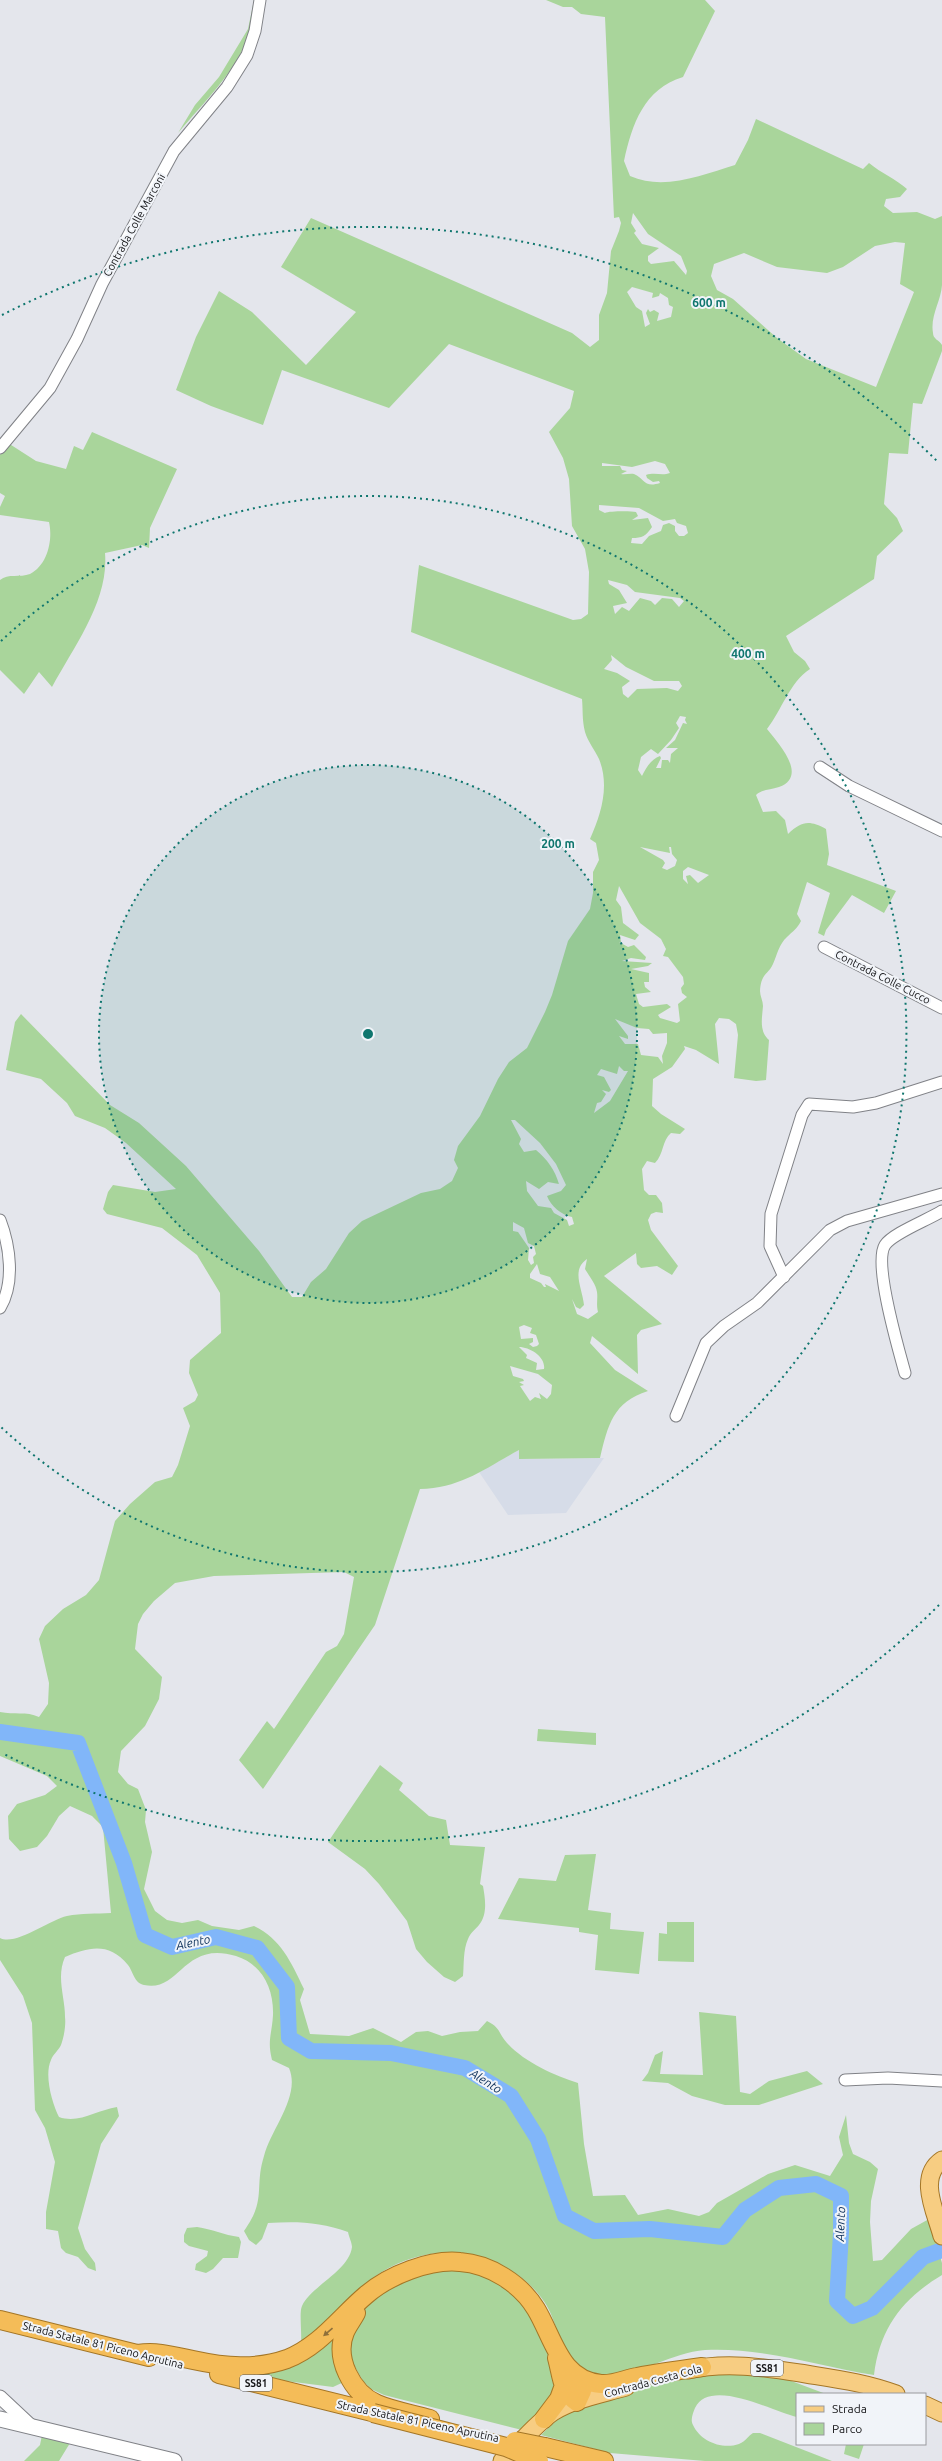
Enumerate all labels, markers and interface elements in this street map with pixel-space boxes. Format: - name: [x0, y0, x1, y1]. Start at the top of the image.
- street label: Contrada Colle Marconi: [101, 172, 167, 278]
- text: 600 m: [692, 296, 726, 309]
- text: 400 m: [731, 647, 765, 660]
- text: 200 m: [541, 837, 575, 850]
- street label: Contrada Colle Cucco: [833, 948, 933, 1006]
- centre of rings: [361, 1027, 375, 1041]
- water label: Alento: [174, 1932, 212, 1952]
- water label: Alento: [467, 2066, 505, 2096]
- water label: Alento: [833, 2206, 847, 2243]
- street label: Strada Statale 81 Piceno Aprutina: [21, 2319, 185, 2371]
- one-way arrow: [323, 2327, 333, 2336]
- road number: SS81: [751, 2360, 783, 2376]
- street label: Contrada Costa Cola: [603, 2362, 703, 2400]
- road number: SS81: [240, 2375, 272, 2391]
- legend: [796, 2393, 926, 2445]
- street label: Strada Statale 81 Piceno Aprutina: [336, 2398, 500, 2444]
- text: Strada: [832, 2402, 867, 2415]
- text: Parco: [832, 2422, 862, 2435]

